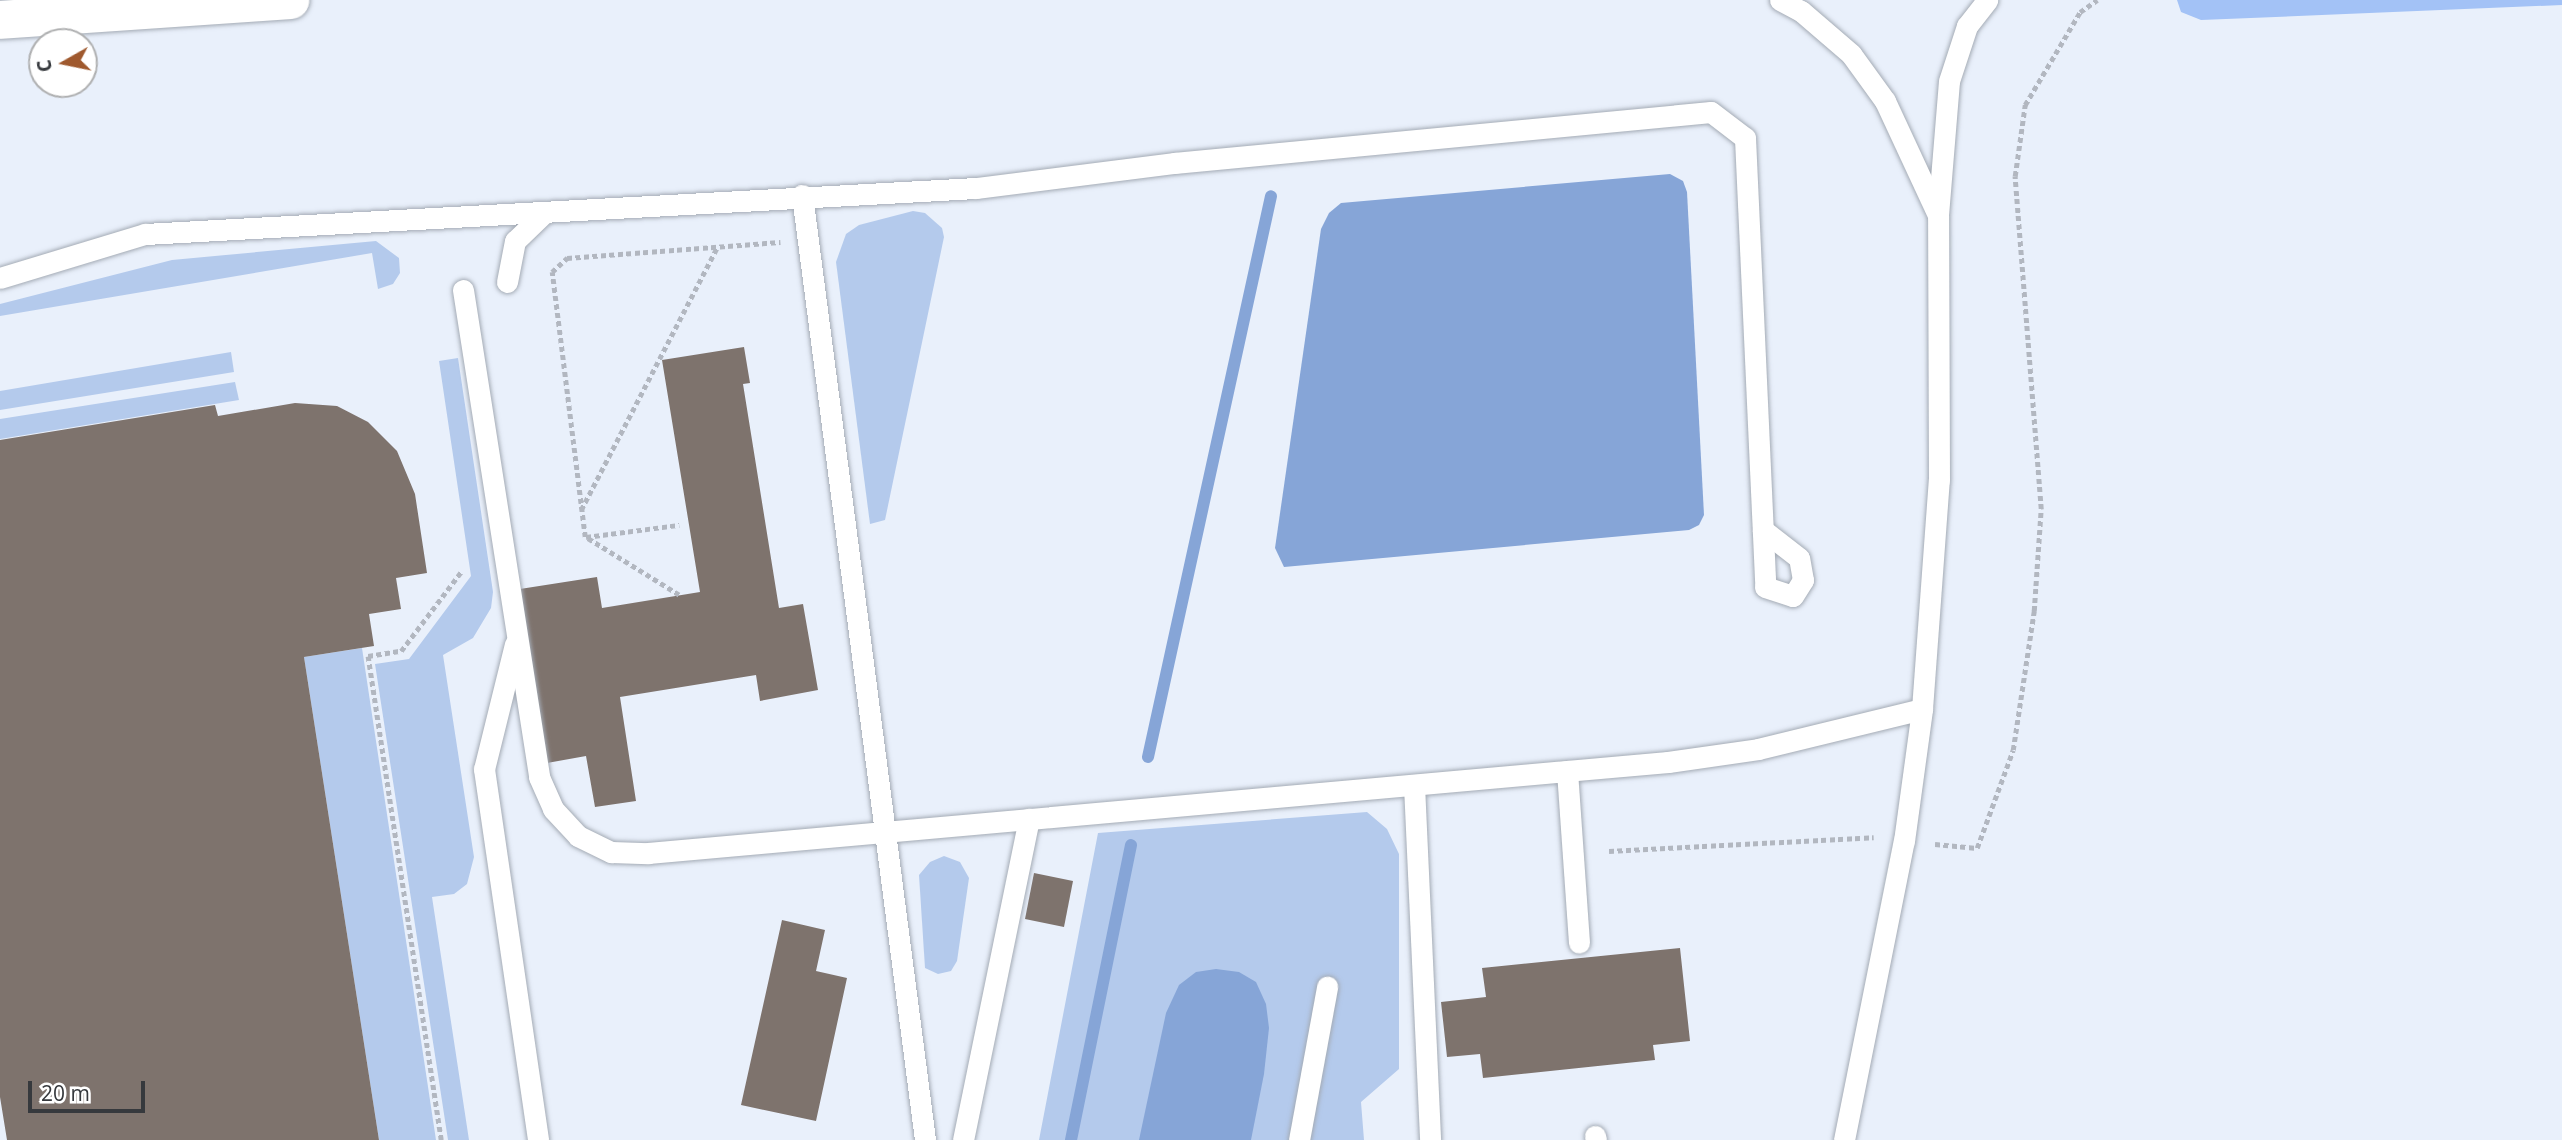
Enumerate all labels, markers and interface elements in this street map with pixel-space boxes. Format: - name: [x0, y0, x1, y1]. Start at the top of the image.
- north arrow: [28, 28, 98, 98]
- text: С: [30, 58, 58, 74]
- scale bar: [32, 1066, 149, 1110]
- text: 20 m: [41, 1079, 90, 1107]

